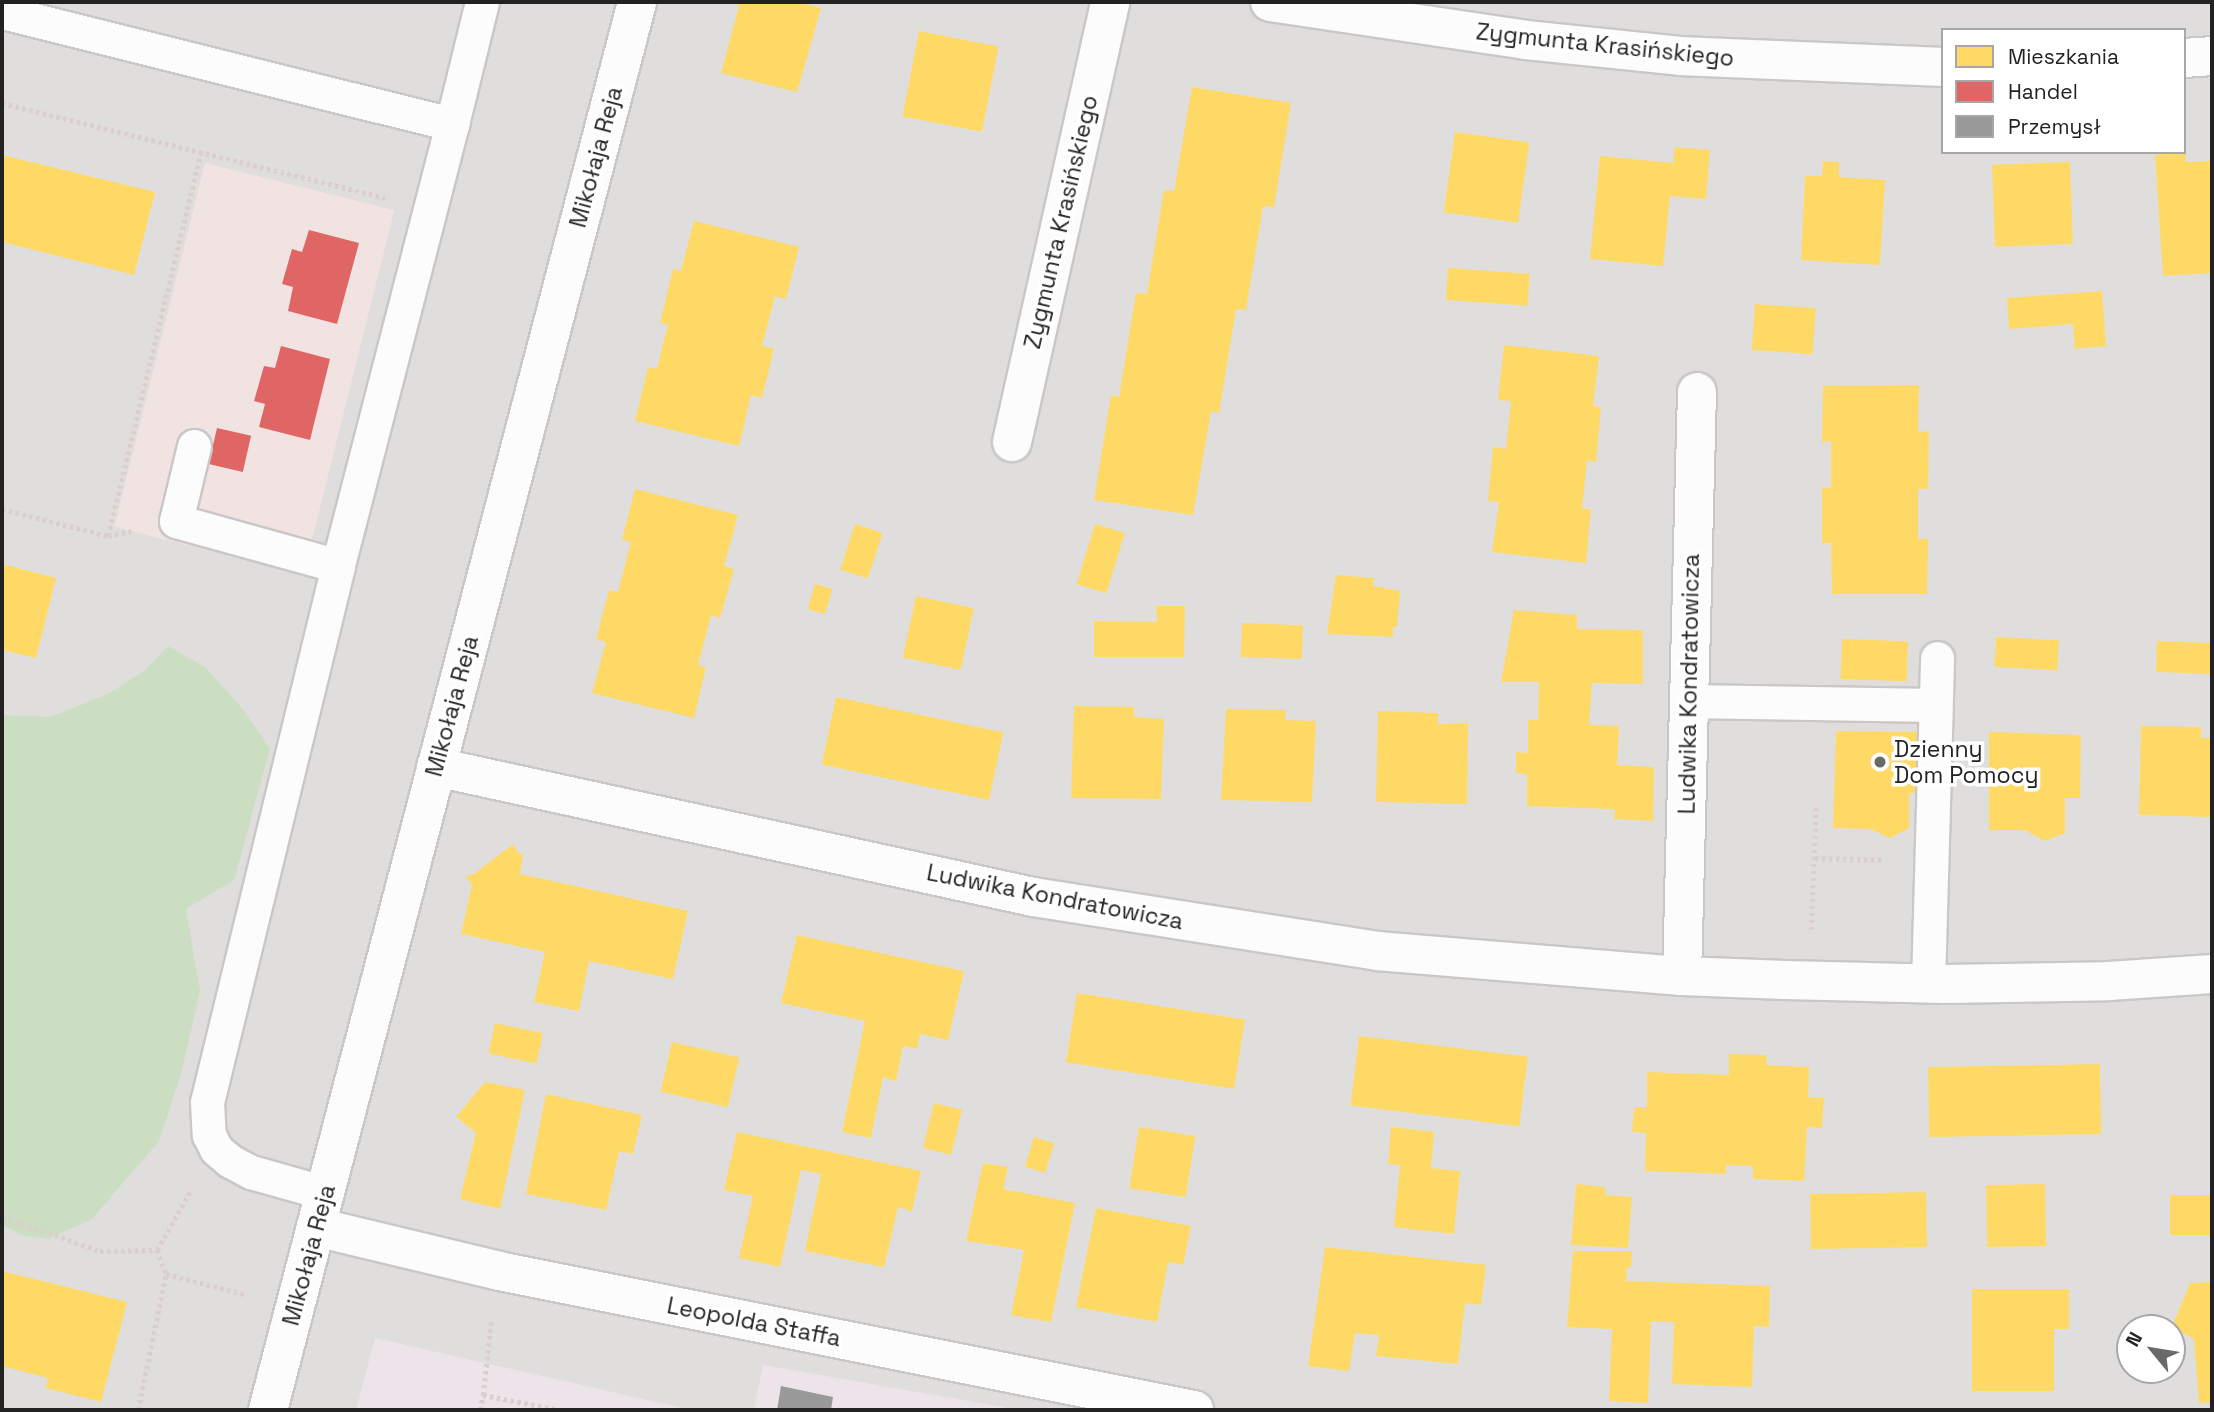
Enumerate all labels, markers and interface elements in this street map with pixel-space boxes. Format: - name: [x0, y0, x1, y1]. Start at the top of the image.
- street label: Zygmunta Krasińskiego: [1475, 18, 1735, 72]
- legend: [1941, 28, 2186, 154]
- text: Mieszkania: [2008, 43, 2119, 70]
- text: Handel: [2008, 78, 2078, 105]
- street label: Mikołaja Reja: [564, 83, 628, 231]
- street label: Zygmunta Krasińskiego: [1018, 93, 1104, 351]
- text: Przemysł: [2008, 113, 2101, 140]
- street label: Ludwika Kondratowicza: [1673, 553, 1705, 815]
- street label: Mikołaja Reja: [420, 632, 484, 780]
- place label: Dzienny Dom Pomocy: [1894, 735, 2039, 789]
- marker: Dzienny Dom Pomocy: [1872, 754, 1888, 770]
- street label: Ludwika Kondratowicza: [924, 859, 1186, 935]
- street label: Mikołaja Reja: [277, 1181, 341, 1329]
- street label: Leopolda Staffa: [665, 1292, 843, 1352]
- north arrow: [2116, 1314, 2186, 1384]
- text: N: [2120, 1327, 2148, 1351]

